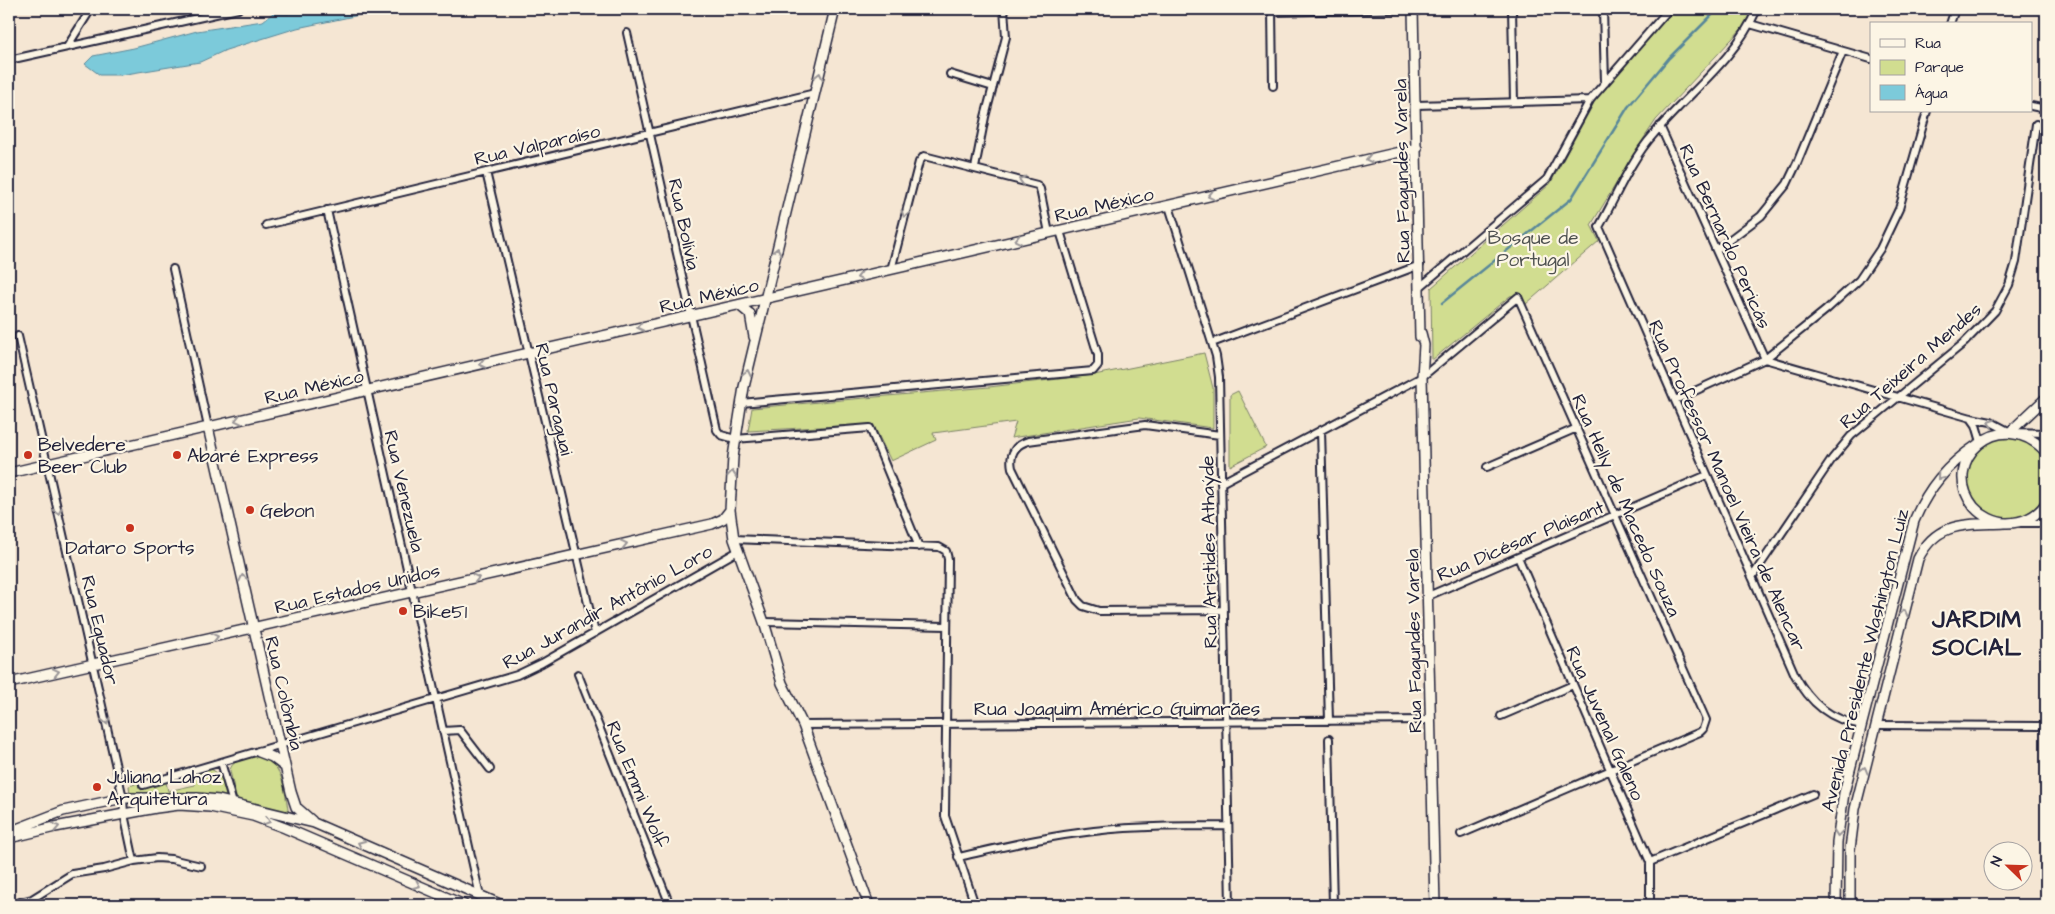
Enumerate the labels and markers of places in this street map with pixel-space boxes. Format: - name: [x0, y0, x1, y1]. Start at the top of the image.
- place label: Belvedere Beer Club: [38, 432, 127, 481]
- place label: Abaré Express: [187, 443, 318, 470]
- marker: Belvedere Beer Club: [22, 449, 34, 461]
- marker: Abaré Express: [171, 449, 183, 461]
- place label: Gebon: [260, 498, 314, 525]
- marker: Gebon: [244, 504, 256, 516]
- marker: Dataro Sports: [124, 522, 136, 534]
- place label: Dataro Sports: [65, 535, 195, 562]
- place label: Bike51: [413, 599, 468, 626]
- marker: Bike51: [397, 605, 409, 617]
- place label: Juliana Lahoz Arquitetura: [107, 764, 222, 813]
- marker: Juliana Lahoz Arquitetura: [91, 781, 103, 793]

